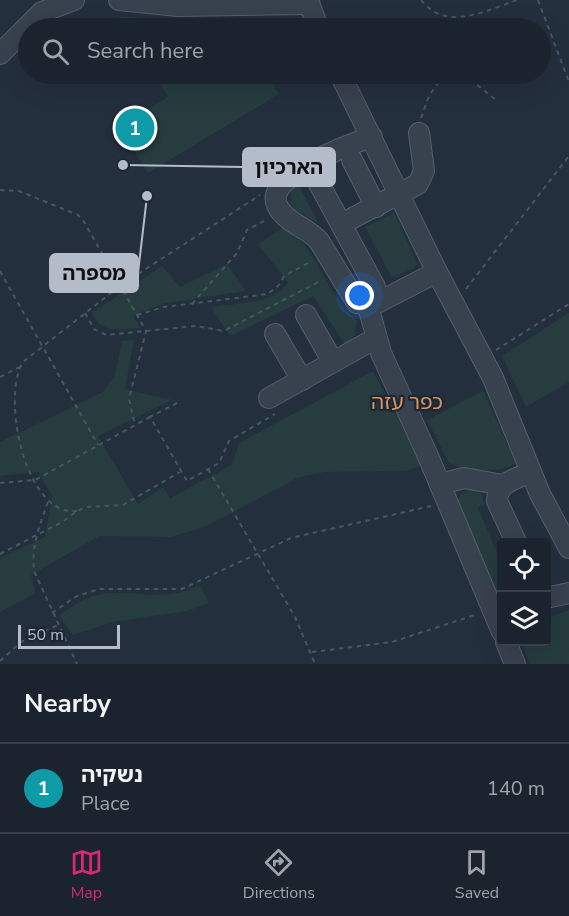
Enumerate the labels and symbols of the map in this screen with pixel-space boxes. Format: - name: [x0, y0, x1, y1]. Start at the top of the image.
- pin: 1: [116, 106, 154, 150]
- callout: הארכיון: [243, 148, 335, 186]
- text: הארכיון: [255, 154, 323, 181]
- callout: מספרה: [50, 254, 138, 292]
- text: מספרה: [62, 260, 126, 287]
- your location: [345, 281, 374, 310]
- district label: כפר עזה: [371, 388, 443, 416]
- scale bar: [18, 622, 120, 650]

